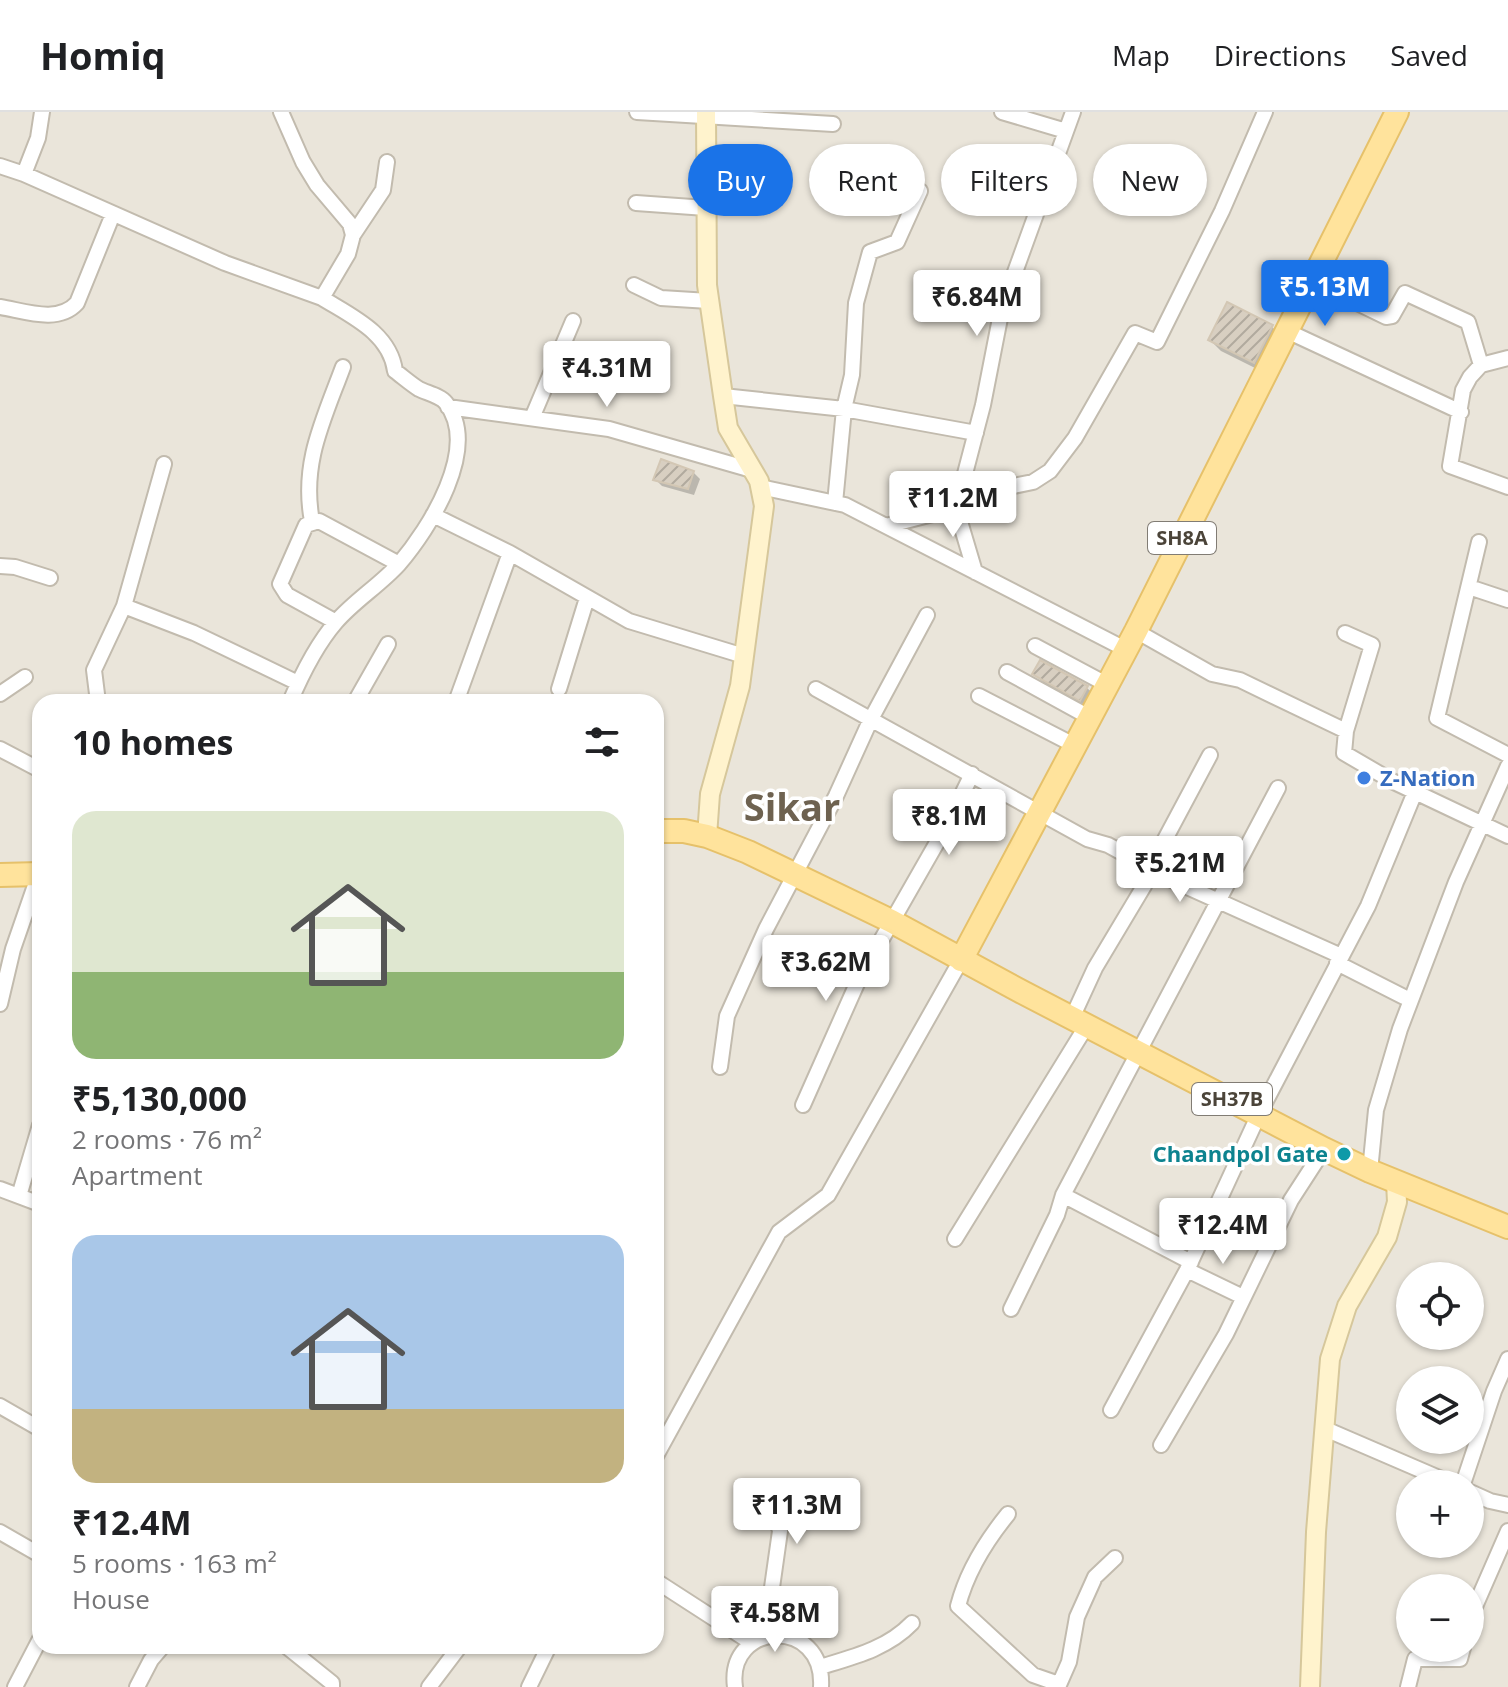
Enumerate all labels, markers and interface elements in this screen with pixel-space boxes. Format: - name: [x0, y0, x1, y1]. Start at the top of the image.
- text: Homiq: [40, 29, 166, 81]
- text: Map: [1112, 36, 1170, 74]
- text: Directions: [1214, 36, 1346, 74]
- text: Saved: [1390, 36, 1468, 74]
- chip: Buy: [688, 144, 793, 216]
- chip: Rent: [809, 144, 925, 216]
- chip: Filters: [941, 144, 1077, 216]
- chip: New: [1093, 144, 1207, 216]
- pin: ₹5.13M: [1260, 260, 1390, 328]
- text: ₹5.13M: [1279, 268, 1371, 304]
- pin: ₹6.84M: [912, 270, 1042, 338]
- text: ₹6.84M: [931, 278, 1023, 314]
- pin: ₹4.31M: [542, 341, 672, 409]
- text: ₹4.31M: [561, 349, 653, 385]
- pin: ₹11.2M: [888, 471, 1018, 539]
- text: ₹11.2M: [907, 479, 999, 515]
- road number: SH8A: [1148, 522, 1216, 554]
- text: 10 homes: [72, 719, 233, 765]
- icon: filters: [580, 720, 624, 764]
- place label: Z-Nation: [1380, 762, 1475, 792]
- marker: Z-Nation: [1355, 769, 1373, 787]
- district label: Sikar: [744, 780, 840, 832]
- pin: ₹8.1M: [893, 789, 1005, 857]
- text: ₹8.1M: [911, 797, 987, 833]
- pin: ₹5.21M: [1115, 836, 1245, 904]
- text: ₹5.21M: [1134, 844, 1226, 880]
- icon: home: [276, 863, 420, 1007]
- pin: ₹3.62M: [761, 935, 891, 1003]
- text: ₹3.62M: [780, 943, 872, 979]
- text: ₹5,130,000: [72, 1075, 247, 1121]
- road number: SH37B: [1192, 1083, 1272, 1115]
- text: 2 rooms · 76 m²: [72, 1121, 262, 1157]
- place label: Chaandpol Gate: [1153, 1138, 1328, 1168]
- marker: Chaandpol Gate: [1335, 1145, 1353, 1163]
- text: Apartment: [72, 1157, 203, 1193]
- pin: ₹12.4M: [1158, 1198, 1288, 1266]
- text: ₹12.4M: [1177, 1206, 1269, 1242]
- map controls: [1396, 1262, 1484, 1662]
- button: locate: [1396, 1262, 1484, 1350]
- icon: home: [276, 1287, 420, 1431]
- button: layers: [1396, 1366, 1484, 1454]
- button: +: [1396, 1470, 1484, 1558]
- pin: ₹11.3M: [732, 1478, 862, 1546]
- text: ₹11.3M: [751, 1486, 843, 1522]
- text: ₹12.4M: [72, 1499, 192, 1545]
- text: 5 rooms · 163 m²: [72, 1545, 277, 1581]
- button: −: [1396, 1574, 1484, 1662]
- text: House: [72, 1581, 150, 1617]
- pin: ₹4.58M: [710, 1586, 840, 1654]
- text: ₹4.58M: [729, 1594, 821, 1630]

